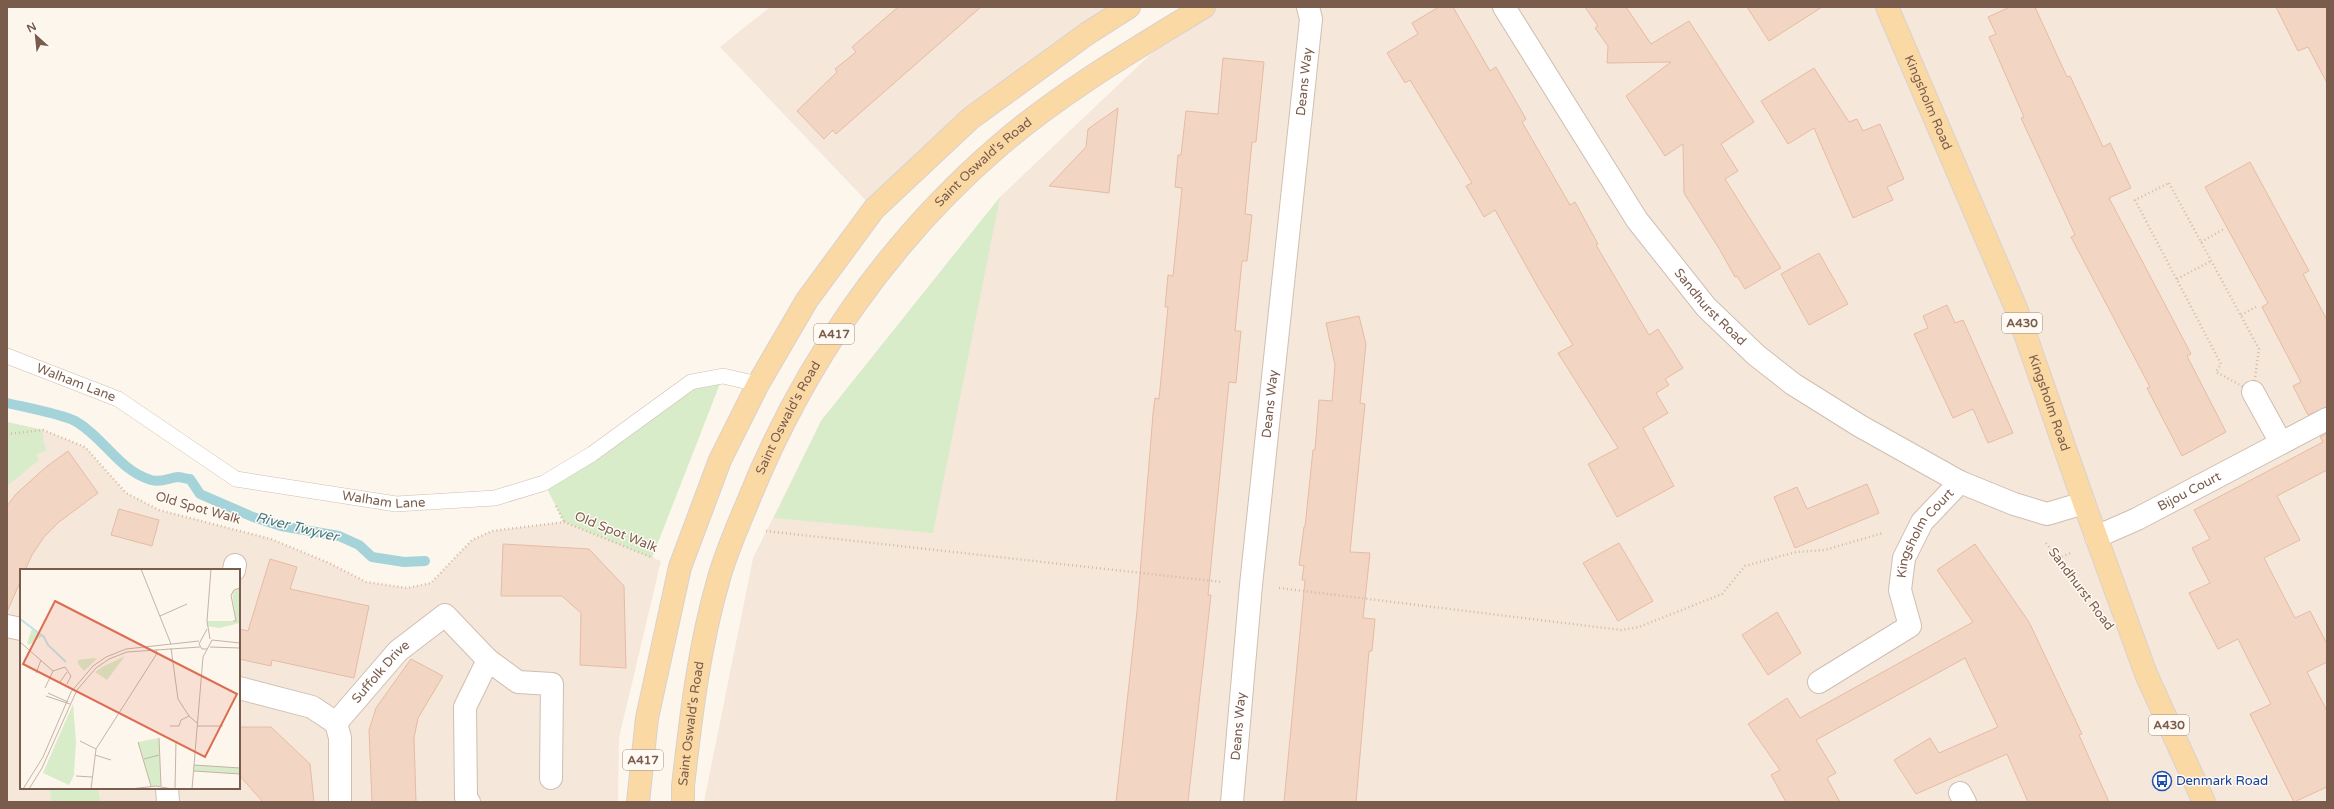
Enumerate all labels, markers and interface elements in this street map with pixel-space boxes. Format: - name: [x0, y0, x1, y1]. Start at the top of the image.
- north arrow: [16, 16, 56, 56]
- text: N: [25, 20, 39, 35]
- street label: Deans Way: [1293, 47, 1316, 117]
- street label: Kingsholm Road: [1901, 53, 1955, 152]
- street label: Saint Oswald's Road: [931, 114, 1035, 210]
- street label: Sandhurst Road: [1671, 265, 1749, 349]
- road number: A430: [2002, 313, 2042, 333]
- road number: A417: [814, 324, 854, 344]
- street label: Kingsholm Road: [2025, 352, 2073, 453]
- street label: Saint Oswald's Road: [752, 358, 824, 477]
- street label: Walham Lane: [34, 360, 118, 405]
- street label: Deans Way: [1259, 369, 1282, 439]
- street label: Bijou Court: [2155, 468, 2224, 515]
- street label: Kingsholm Court: [1894, 485, 1957, 579]
- street label: Old Spot Walk: [154, 488, 242, 528]
- street label: Walham Lane: [341, 488, 426, 512]
- street label: Old Spot Walk: [572, 508, 660, 556]
- water label: River Twyver: [254, 509, 342, 546]
- street label: Sandhurst Road: [2045, 544, 2117, 634]
- inset map: [20, 569, 240, 789]
- street label: Suffolk Drive: [348, 637, 413, 707]
- street label: Saint Oswald's Road: [675, 660, 708, 787]
- street label: Deans Way: [1228, 691, 1250, 761]
- road number: A430: [2149, 715, 2189, 735]
- road number: A417: [623, 750, 663, 770]
- bus stop icon: Denmark Road: [2151, 770, 2173, 792]
- place label: Denmark Road: [2176, 773, 2268, 789]

